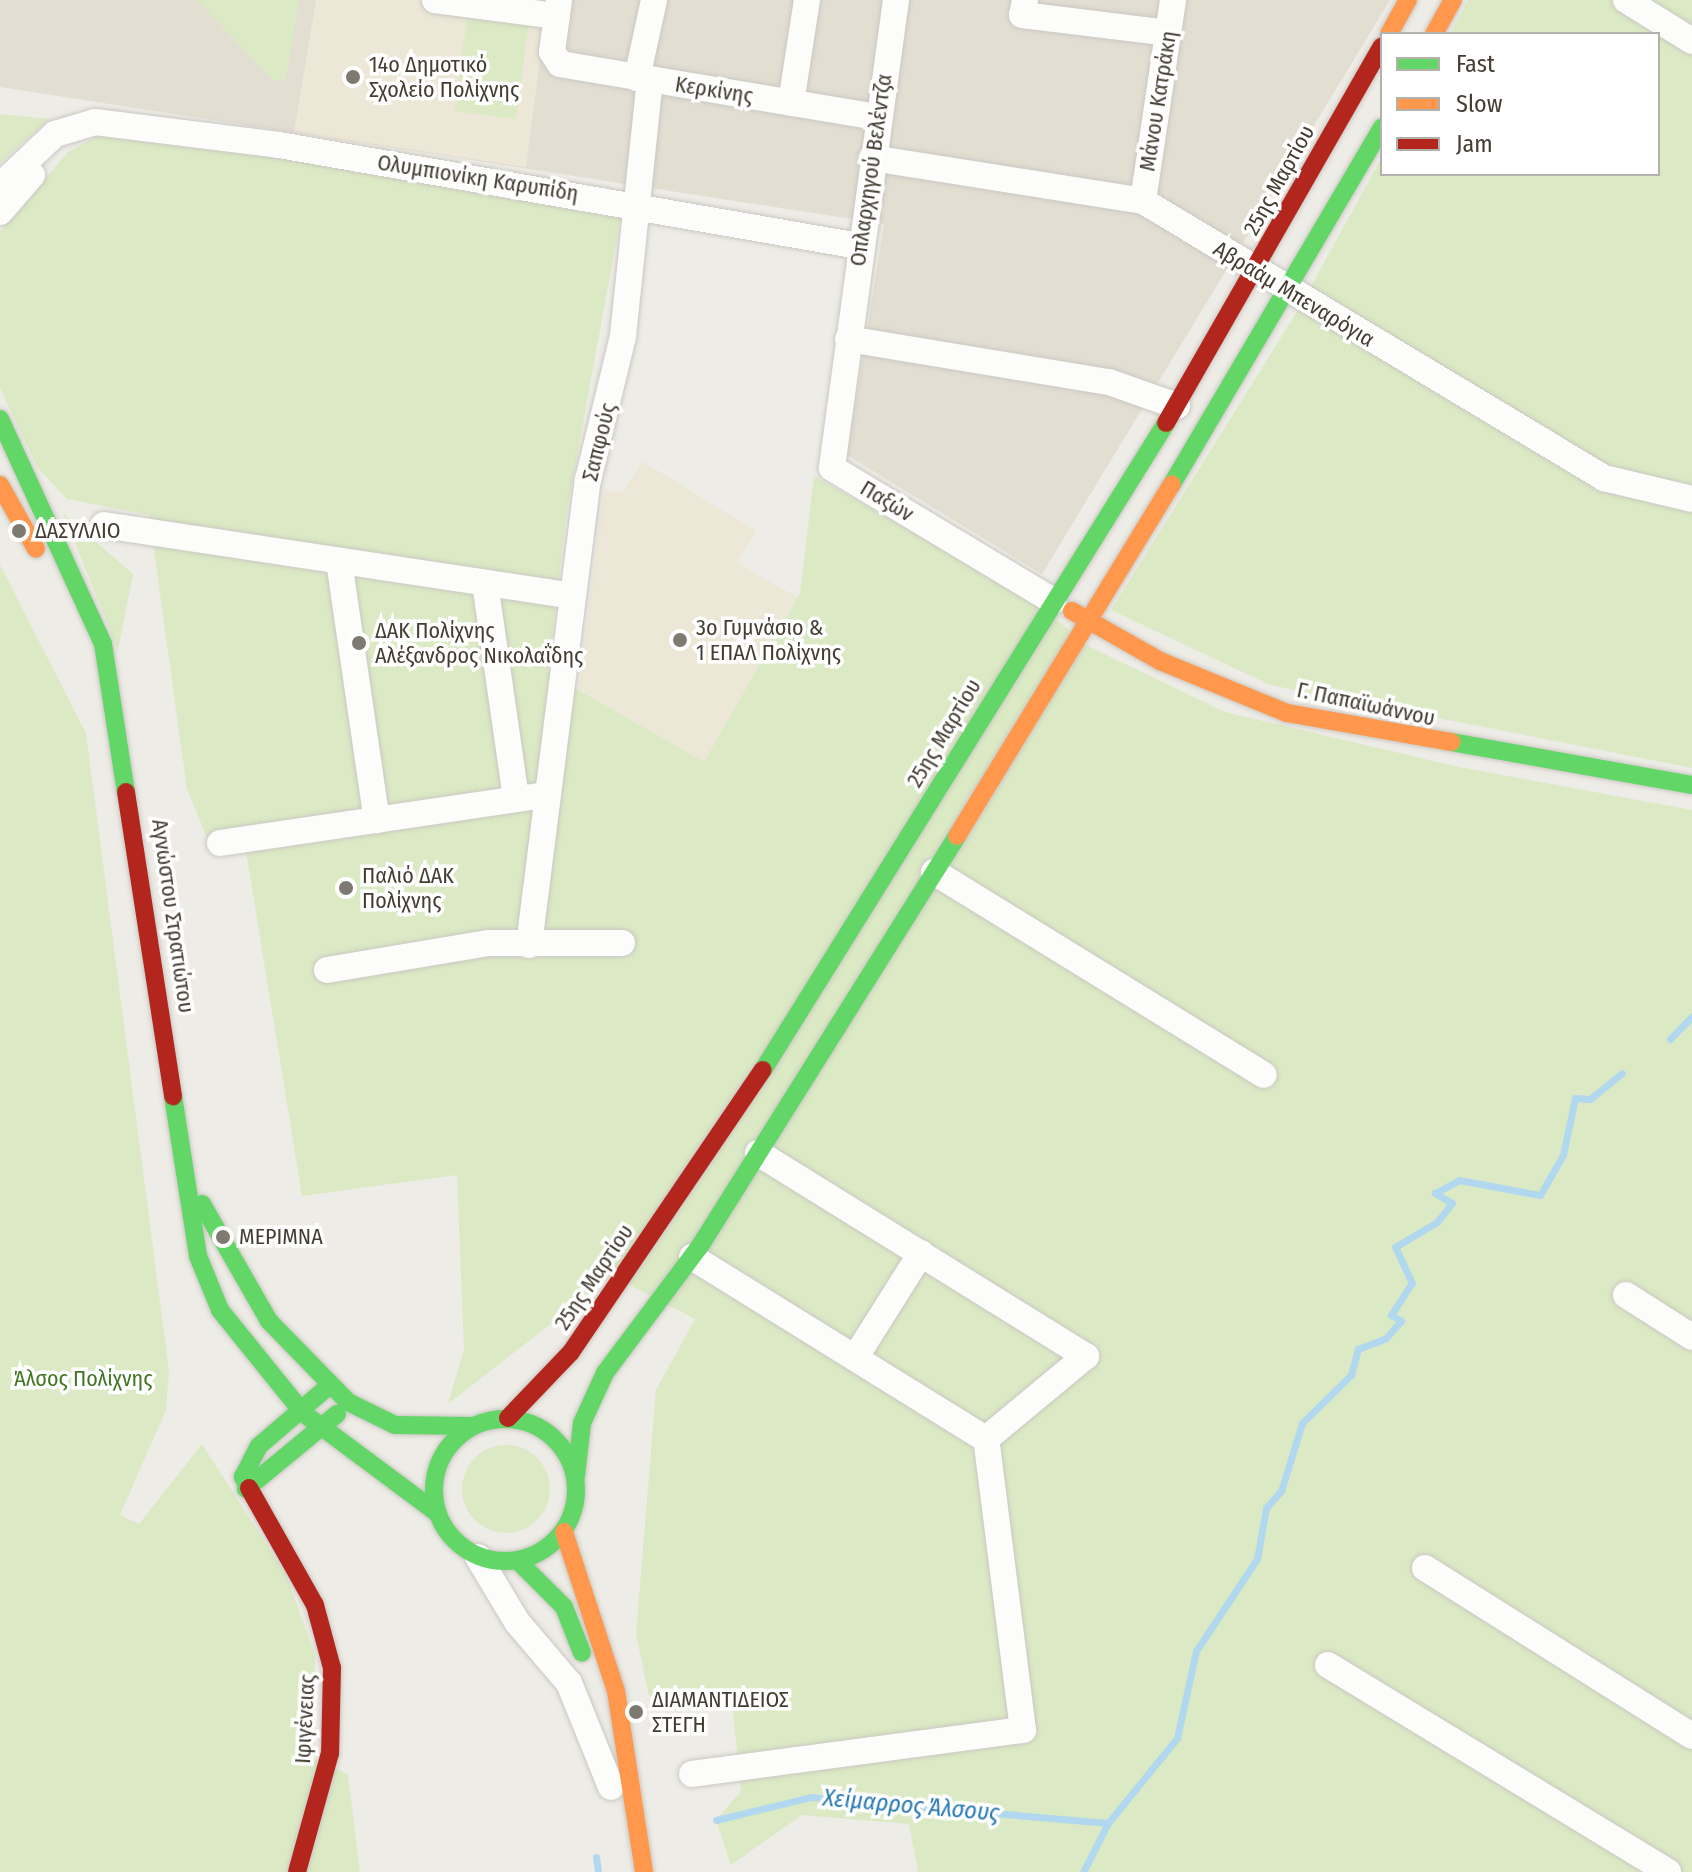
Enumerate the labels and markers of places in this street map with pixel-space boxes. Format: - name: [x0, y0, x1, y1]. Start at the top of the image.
- place label: 14ο Δημοτικό Σχολείο Πολίχνης: [369, 51, 519, 102]
- marker: 14ο Δημοτικό Σχολείο Πολίχνης: [344, 68, 362, 86]
- place label: ΔΑΣΥΛΛΙΟ: [35, 518, 121, 544]
- marker: ΔΑΣΥΛΛΙΟ: [10, 522, 28, 540]
- place label: 3ο Γυμνάσιο & 1 ΕΠΑΛ Πολίχνης: [696, 614, 841, 666]
- place label: ΔΑΚ Πολίχνης Αλέξανδρος Νικολαΐδης: [375, 617, 583, 668]
- marker: 3ο Γυμνάσιο & 1 ΕΠΑΛ Πολίχνης: [671, 631, 689, 649]
- marker: ΔΑΚ Πολίχνης Αλέξανδρος Νικολαΐδης: [350, 634, 368, 652]
- place label: Παλιό ΔΑΚ Πολίχνης: [362, 862, 454, 914]
- marker: Παλιό ΔΑΚ Πολίχνης: [337, 879, 355, 897]
- place label: ΜΕΡΙΜΝΑ: [239, 1224, 323, 1250]
- marker: ΜΕΡΙΜΝΑ: [214, 1228, 232, 1246]
- place label: ΔΙΑΜΑΝΤΙΔΕΙΟΣ ΣΤΕΓΗ: [652, 1686, 789, 1738]
- marker: ΔΙΑΜΑΝΤΙΔΕΙΟΣ ΣΤΕΓΗ: [627, 1703, 645, 1721]

